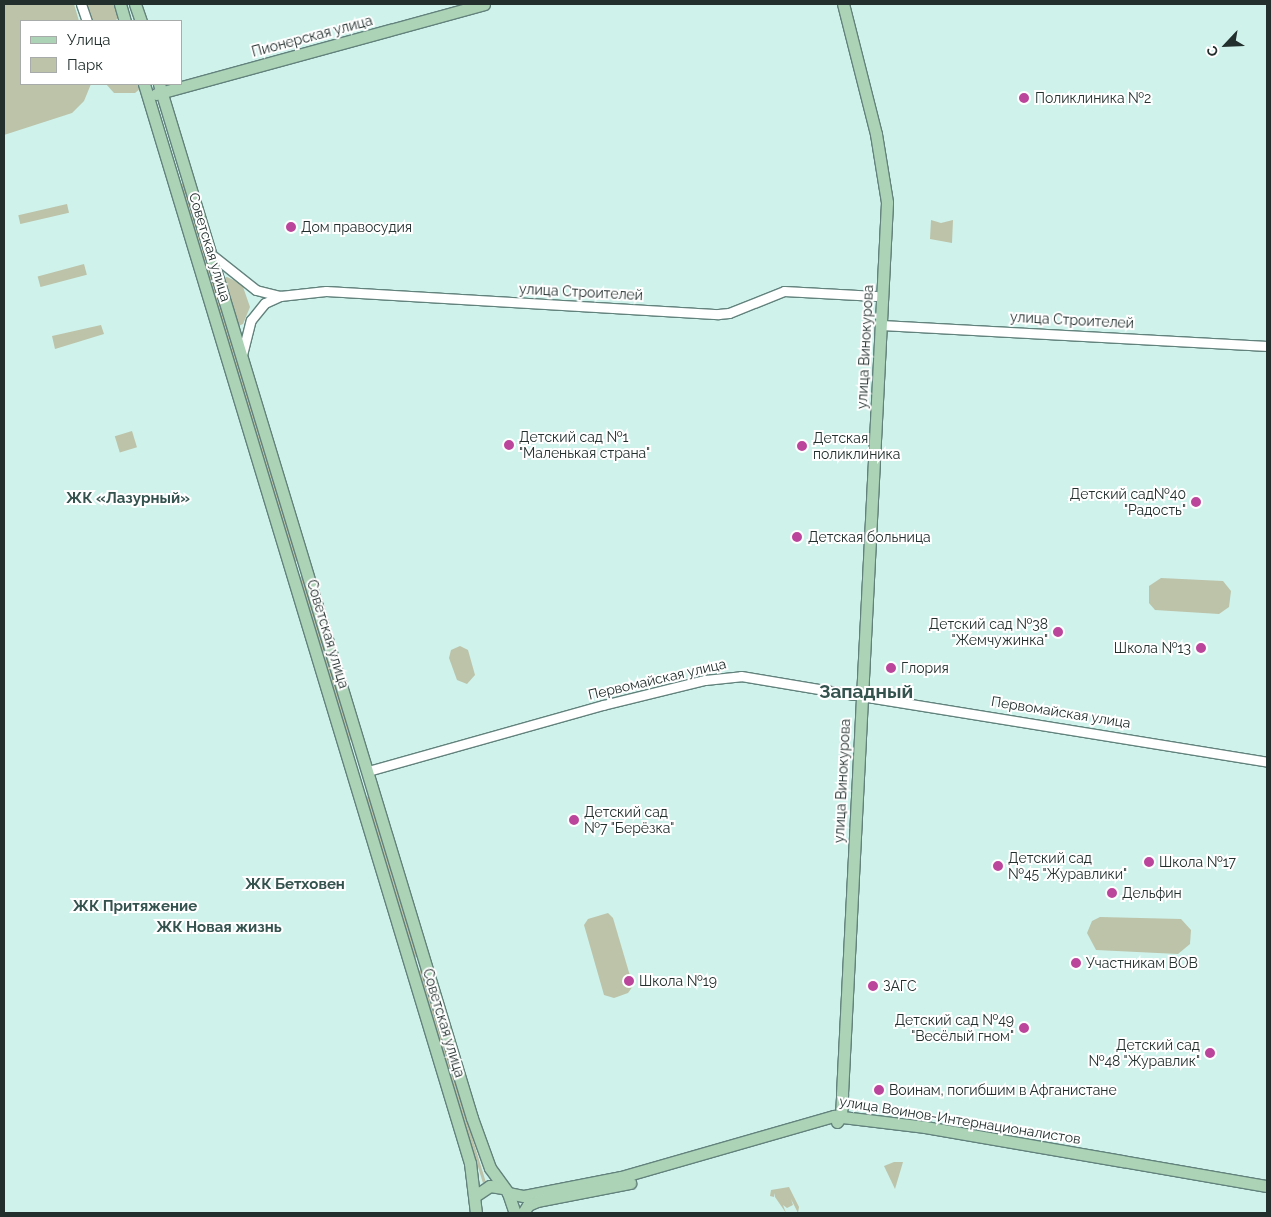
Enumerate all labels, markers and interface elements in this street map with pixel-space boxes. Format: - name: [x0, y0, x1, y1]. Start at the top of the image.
- street label: Пионерская улица: [250, 12, 374, 60]
- legend: [20, 20, 182, 85]
- north arrow: [1201, 20, 1251, 70]
- text: Улица: [67, 31, 111, 49]
- text: С: [1203, 44, 1222, 59]
- text: Парк: [67, 56, 103, 74]
- place label: Поликлиника №2: [1035, 90, 1151, 106]
- marker: Поликлиника №2: [1017, 91, 1031, 105]
- street label: Советская улица: [185, 190, 235, 304]
- place label: Дом правосудия: [301, 219, 412, 235]
- marker: Дом правосудия: [285, 221, 297, 233]
- street label: улица Строителей: [519, 280, 643, 304]
- street label: улица Винокурова: [853, 285, 877, 409]
- street label: улица Строителей: [1010, 308, 1134, 332]
- place label: Детский сад №1 "Маленькая страна": [519, 429, 650, 462]
- place label: Детская поликлиника: [813, 430, 900, 462]
- marker: Детский сад №1 "Маленькая страна": [503, 439, 515, 451]
- marker: Детская поликлиника: [795, 439, 809, 453]
- place label: Детский сад№40 "Радость": [1070, 486, 1186, 518]
- district label: ЖК «Лазурный»: [66, 490, 190, 508]
- marker: Детский сад№40 "Радость": [1190, 496, 1202, 508]
- place label: Детская больница: [808, 529, 931, 545]
- marker: Детская больница: [790, 530, 804, 544]
- street label: Советская улица: [303, 577, 353, 691]
- place label: Детский сад №38 "Жемчужинка": [929, 616, 1048, 648]
- marker: Детский сад №38 "Жемчужинка": [1052, 626, 1064, 638]
- place label: Школа №13: [1114, 640, 1191, 656]
- marker: Школа №13: [1195, 642, 1207, 654]
- street label: Первомайская улица: [586, 655, 728, 703]
- place label: Глория: [901, 660, 949, 676]
- marker: Глория: [885, 662, 897, 674]
- district label: Западный: [819, 681, 913, 703]
- street label: Первомайская улица: [990, 693, 1132, 731]
- street label: улица Винокурова: [830, 719, 854, 843]
- place label: Детский сад №7 "Берёзка": [584, 804, 675, 836]
- marker: Детский сад №7 "Берёзка": [568, 814, 580, 826]
- place label: Детский сад №45 "Журавлики": [1008, 850, 1127, 882]
- place label: Школа №17: [1159, 854, 1236, 870]
- marker: Школа №17: [1143, 856, 1155, 868]
- marker: Детский сад №45 "Журавлики": [992, 860, 1004, 872]
- district label: ЖК Бетховен: [245, 876, 345, 894]
- place label: Дельфин: [1122, 885, 1182, 901]
- marker: Дельфин: [1106, 887, 1118, 899]
- district label: ЖК Притяжение: [73, 898, 197, 916]
- district label: ЖК Новая жизнь: [156, 919, 282, 937]
- place label: Участникам ВОВ: [1086, 955, 1198, 971]
- marker: Участникам ВОВ: [1070, 957, 1082, 969]
- street label: Советская улица: [419, 966, 469, 1080]
- place label: Школа №19: [639, 973, 717, 989]
- marker: Школа №19: [623, 975, 635, 987]
- place label: ЗАГС: [883, 978, 917, 994]
- marker: ЗАГС: [867, 980, 879, 992]
- place label: Детский сад №49 "Весёлый гном": [895, 1012, 1014, 1044]
- marker: Детский сад №49 "Весёлый гном": [1018, 1022, 1030, 1034]
- place label: Детский сад №48 "Журавлик": [1088, 1037, 1200, 1070]
- marker: Детский сад №48 "Журавлик": [1204, 1047, 1216, 1059]
- place label: Воинам, погибшим в Афганистане: [889, 1082, 1117, 1098]
- marker: Воинам, погибшим в Афганистане: [873, 1084, 885, 1096]
- street label: улица Воинов-Интернационалистов: [838, 1093, 1082, 1147]

